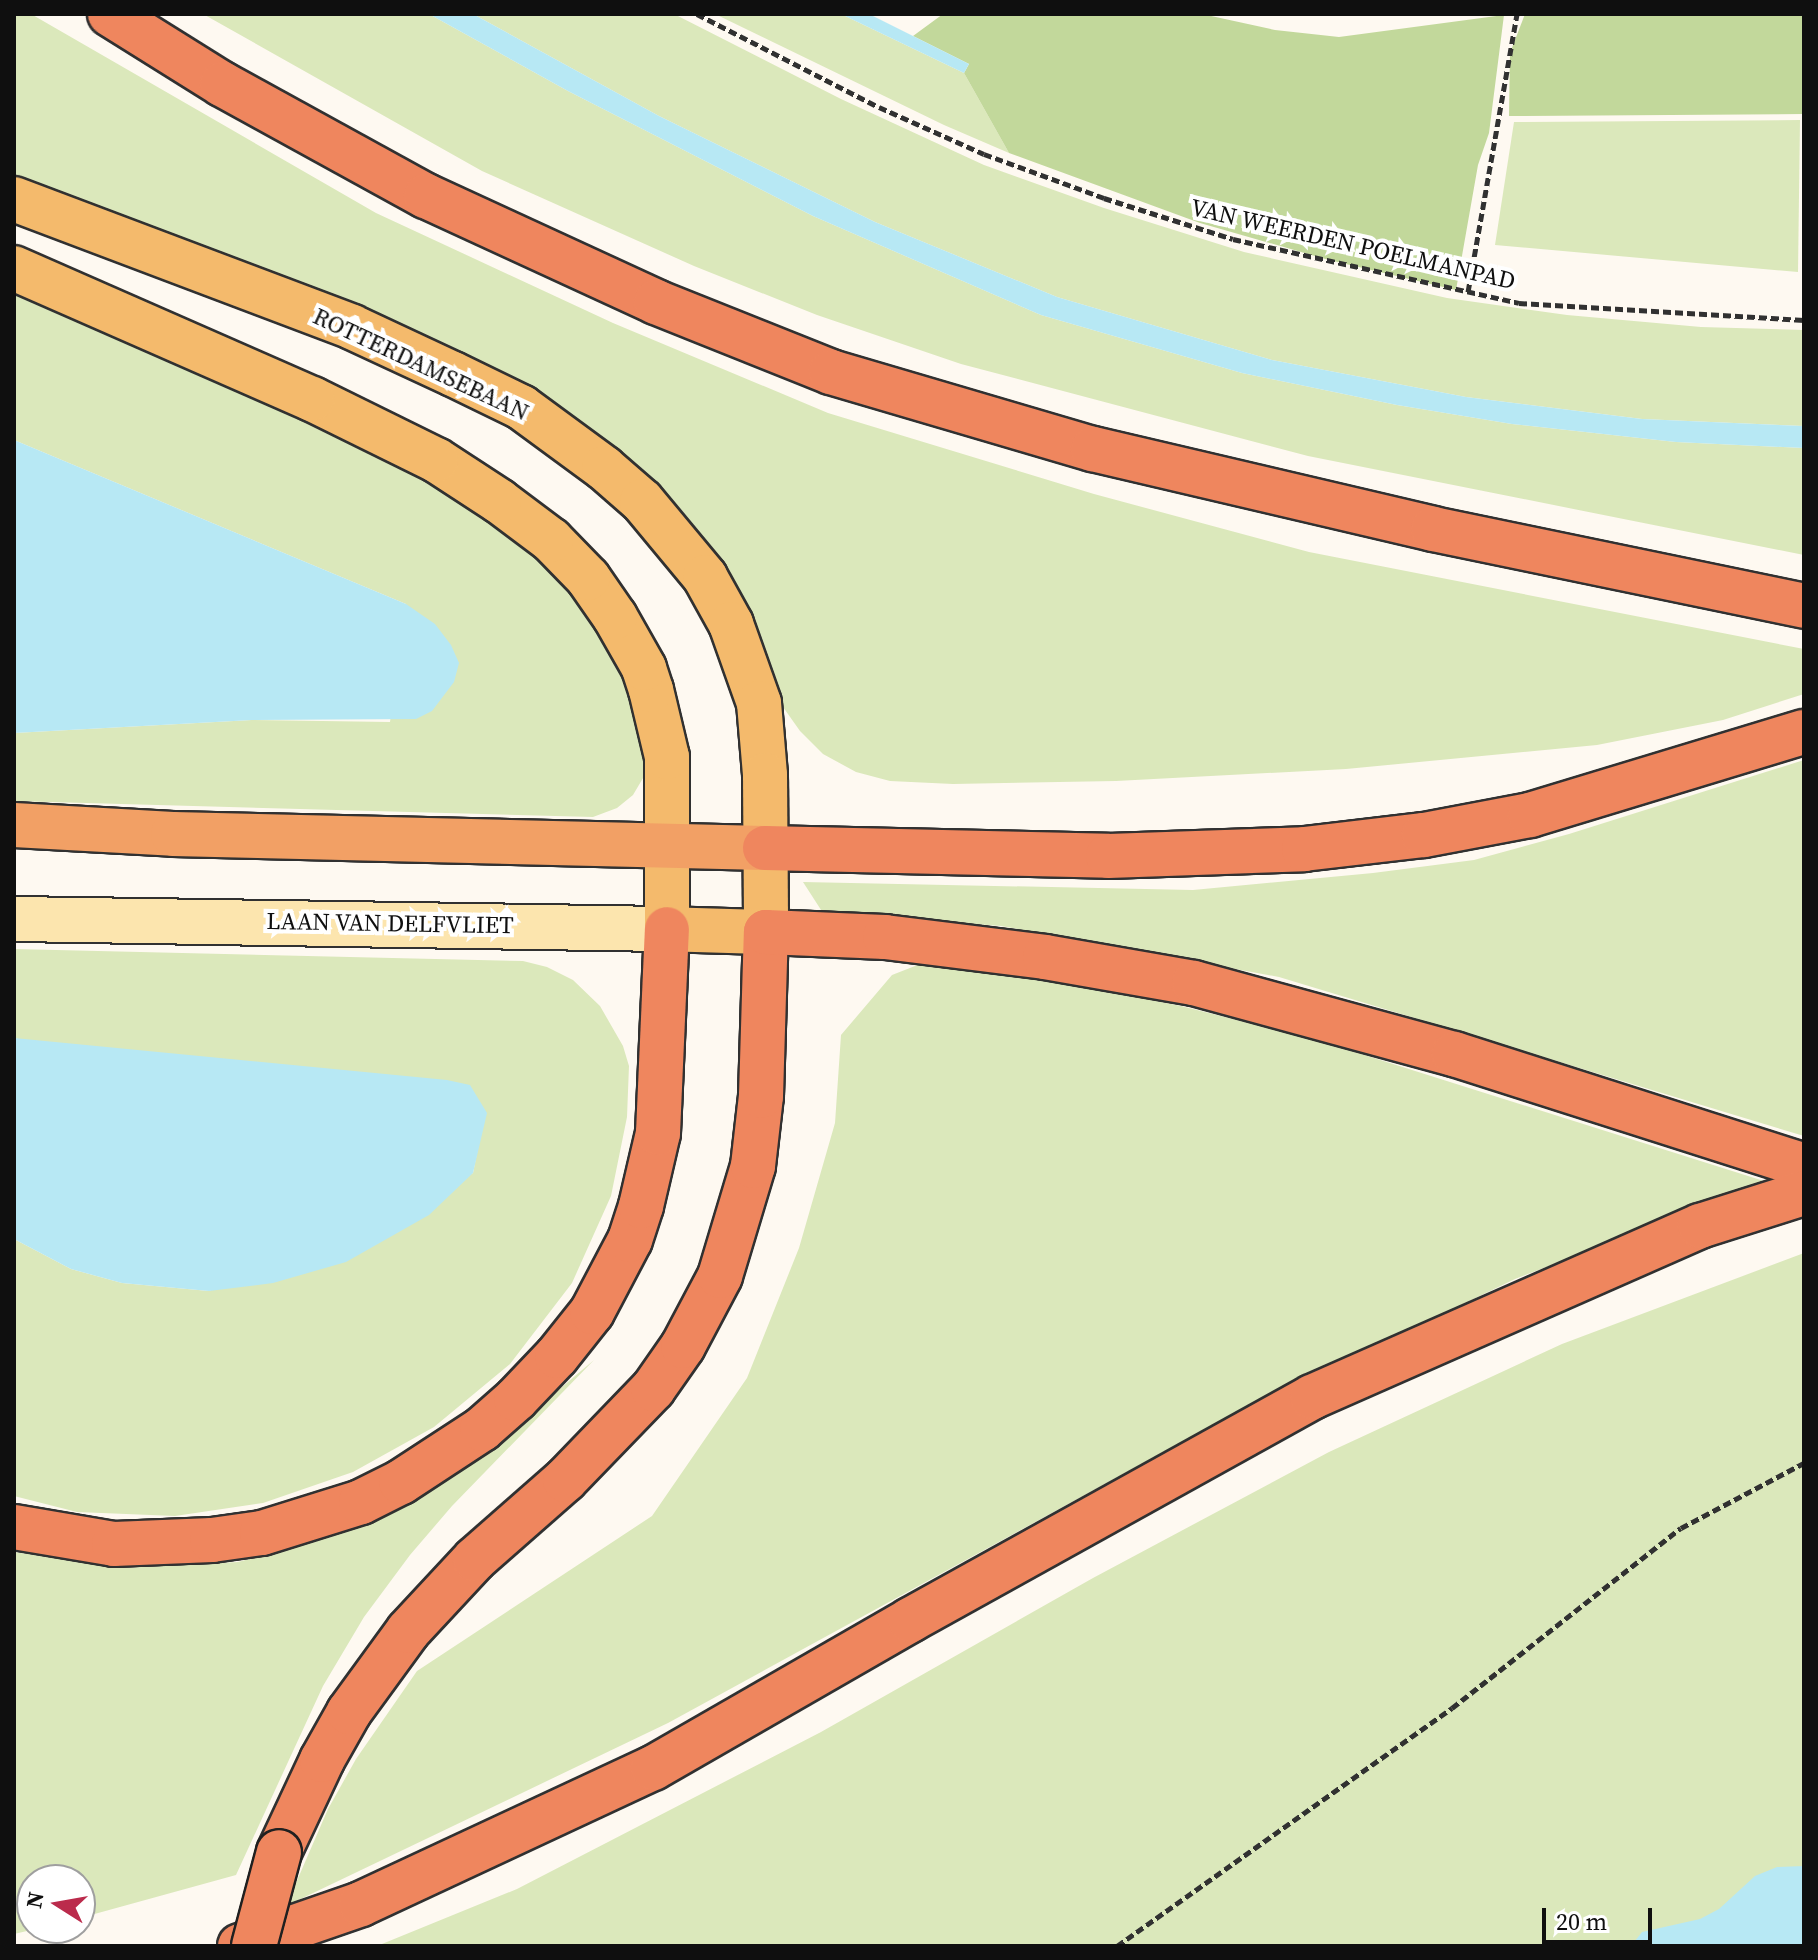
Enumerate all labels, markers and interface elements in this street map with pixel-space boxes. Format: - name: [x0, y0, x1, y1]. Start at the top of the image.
- street label: VAN WEERDEN POELMANPAD: [1187, 193, 1519, 295]
- street label: ROTTERDAMSEBAAN: [309, 301, 533, 427]
- street label: LAAN VAN DELFVLIET: [266, 906, 514, 940]
- north arrow: [16, 1864, 96, 1944]
- text: N: [18, 1889, 51, 1911]
- scale bar: [1546, 1892, 1656, 1942]
- text: 20 m: [1556, 1905, 1607, 1938]

